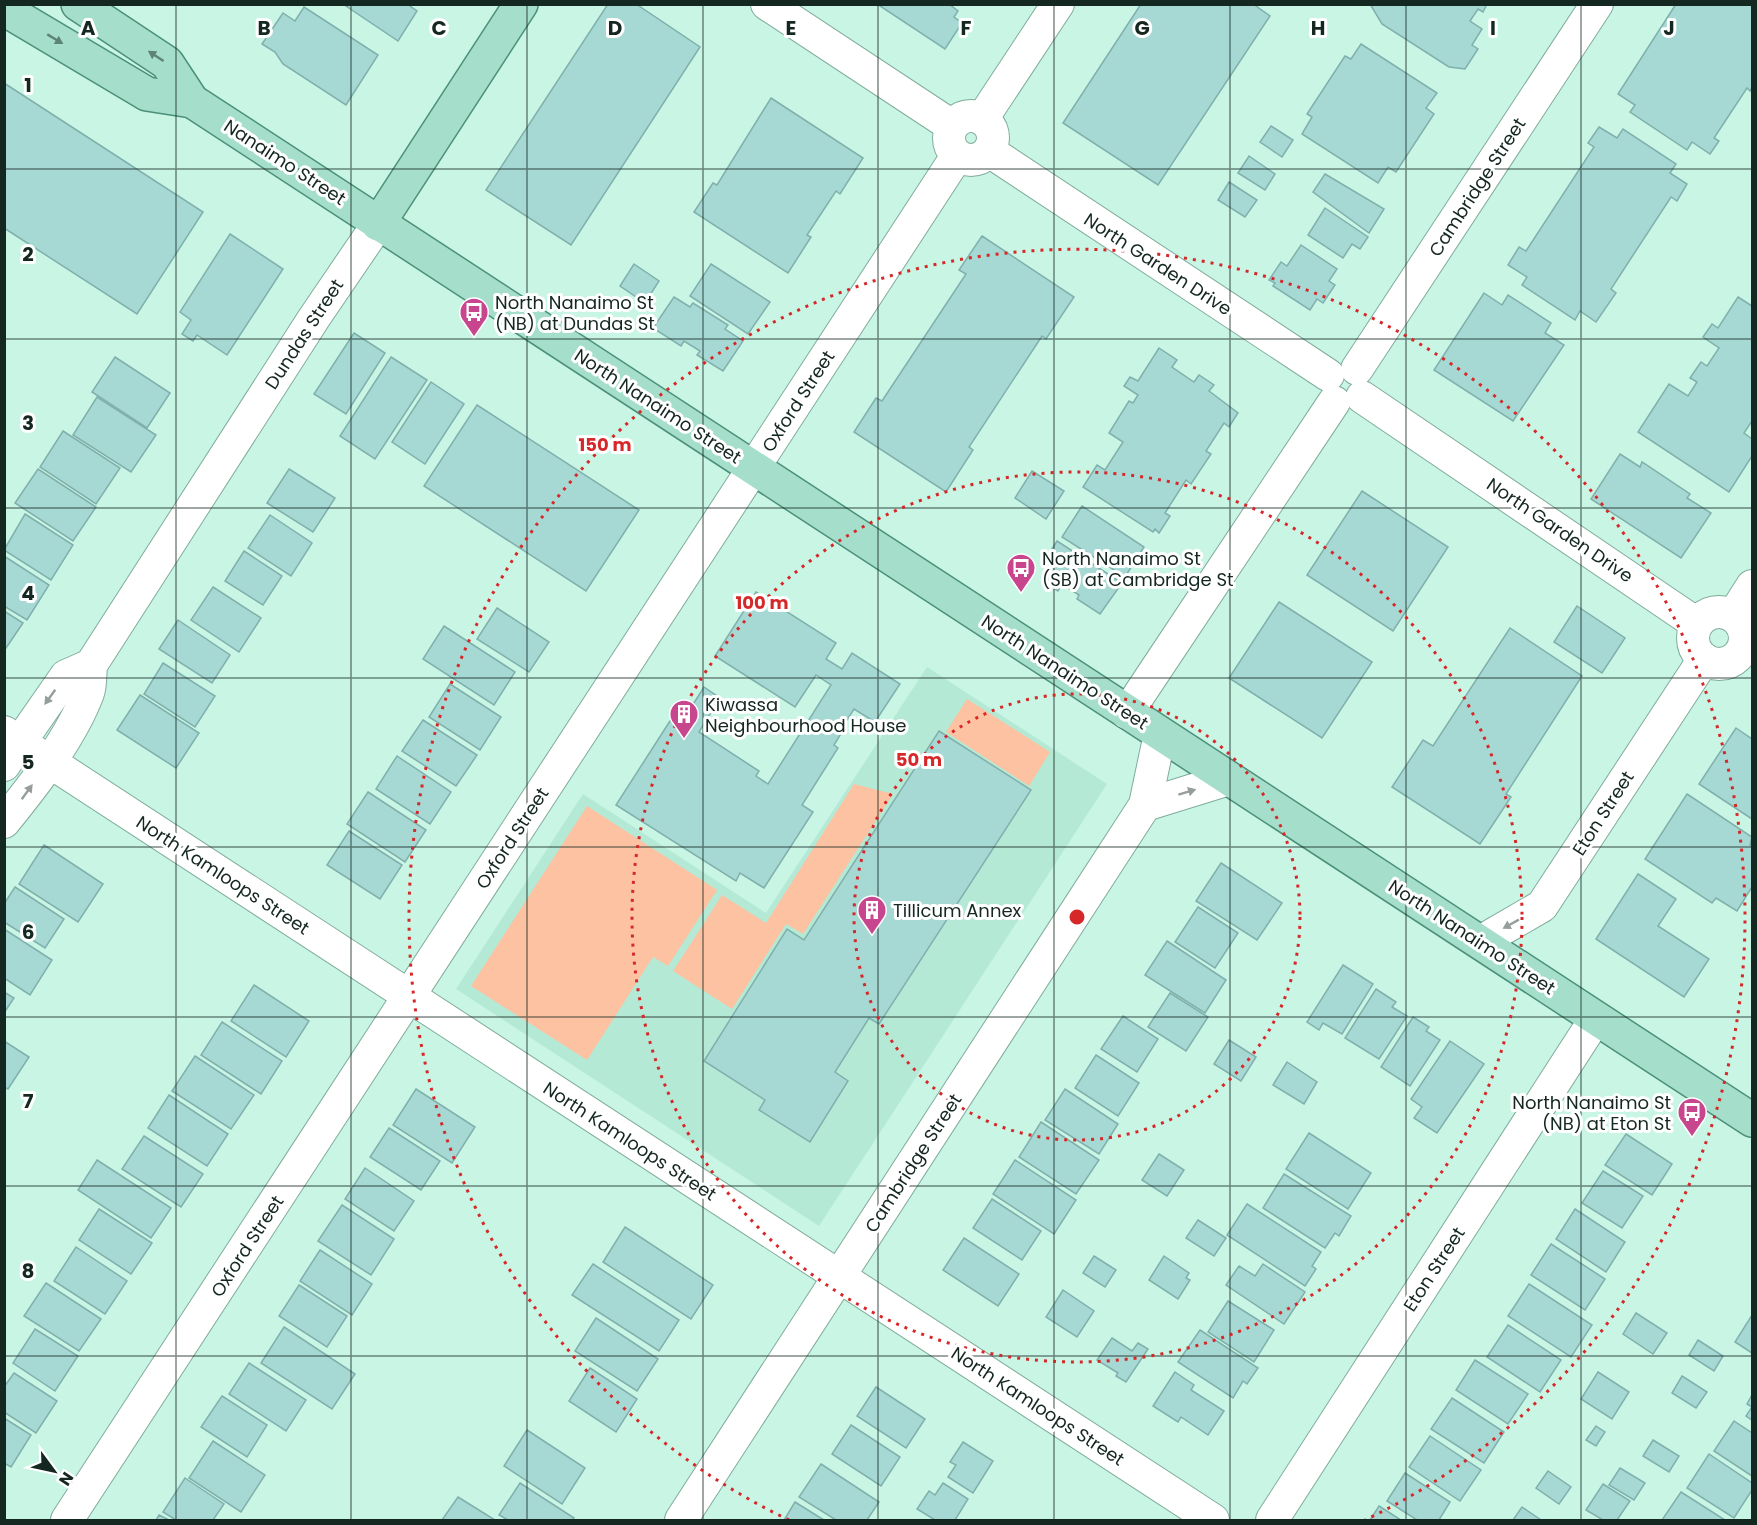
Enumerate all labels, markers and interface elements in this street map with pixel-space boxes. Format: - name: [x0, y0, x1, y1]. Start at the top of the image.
- text: A: [81, 14, 96, 42]
- text: B: [257, 14, 271, 42]
- text: C: [431, 14, 447, 42]
- text: D: [608, 14, 622, 42]
- text: E: [786, 14, 796, 42]
- text: F: [961, 14, 972, 42]
- text: G: [1134, 14, 1150, 42]
- text: H: [1311, 14, 1325, 42]
- text: I: [1490, 14, 1496, 42]
- text: J: [1663, 14, 1675, 42]
- one-way arrow: [47, 34, 63, 45]
- one-way arrow: [148, 51, 164, 62]
- text: 1: [24, 71, 32, 99]
- street label: Nanaimo Street: [219, 113, 351, 211]
- street label: Cambridge Street: [1423, 113, 1531, 261]
- street label: North Garden Drive: [1079, 207, 1237, 321]
- text: 2: [22, 240, 34, 268]
- street label: Dundas Street: [259, 274, 349, 394]
- place label: North Nanaimo St (NB) at Dundas St: [495, 290, 655, 336]
- bus stop icon: North Nanaimo St (NB) at Dundas St: [458, 296, 490, 338]
- street label: North Nanaimo Street: [570, 343, 746, 469]
- street label: Oxford Street: [756, 345, 840, 457]
- text: 3: [22, 409, 34, 437]
- text: 150 m: [578, 432, 632, 457]
- street label: North Garden Drive: [1482, 472, 1638, 588]
- place label: North Nanaimo St (SB) at Cambridge St: [1042, 546, 1234, 592]
- bus stop icon: North Nanaimo St (SB) at Cambridge St: [1005, 552, 1037, 594]
- text: 4: [21, 579, 35, 607]
- text: 100 m: [735, 590, 789, 615]
- street label: North Nanaimo Street: [977, 609, 1153, 735]
- one-way arrow: [44, 689, 56, 705]
- place label: Kiwassa Neighbourhood House: [705, 692, 906, 738]
- building icon: Kiwassa Neighbourhood House: [668, 698, 700, 740]
- text: 50 m: [896, 747, 942, 772]
- text: 5: [22, 748, 35, 776]
- street label: Eton Street: [1566, 766, 1640, 860]
- street label: Oxford Street: [470, 782, 554, 894]
- one-way arrow: [21, 785, 33, 800]
- one-way arrow: [1178, 786, 1196, 796]
- street label: North Kamloops Street: [132, 810, 314, 940]
- street label: North Nanaimo Street: [1384, 874, 1560, 1000]
- building icon: Tillicum Annex: [856, 894, 888, 936]
- place label: Tillicum Annex: [893, 898, 1022, 923]
- centre of rings: [1067, 907, 1087, 927]
- text: 6: [22, 918, 34, 946]
- one-way arrow: [1502, 919, 1519, 929]
- street label: North Kamloops Street: [539, 1076, 721, 1206]
- text: 7: [23, 1087, 34, 1115]
- street label: Cambridge Street: [859, 1089, 967, 1237]
- place label: North Nanaimo St (NB) at Eton St: [1512, 1090, 1671, 1136]
- bus stop icon: North Nanaimo St (NB) at Eton St: [1676, 1096, 1708, 1138]
- street label: Oxford Street: [205, 1190, 289, 1302]
- street label: Eton Street: [1397, 1222, 1471, 1316]
- text: 8: [22, 1257, 34, 1285]
- street label: North Kamloops Street: [947, 1341, 1129, 1471]
- north arrow: [24, 1441, 84, 1501]
- text: N: [53, 1468, 79, 1490]

